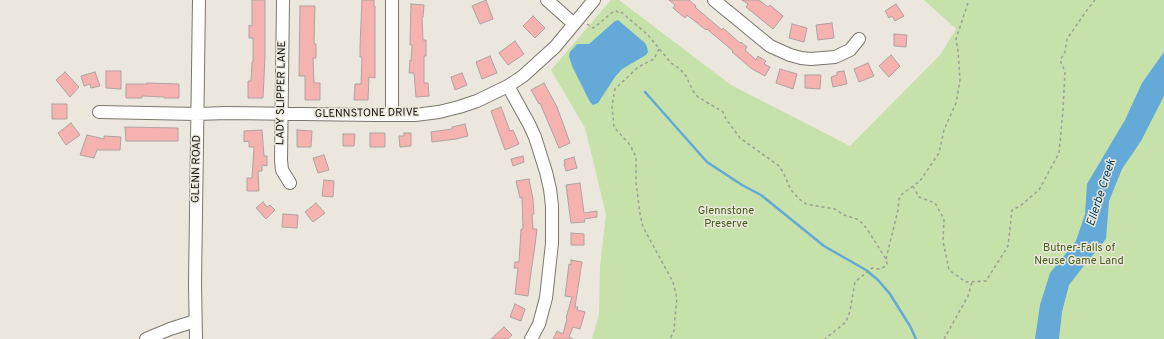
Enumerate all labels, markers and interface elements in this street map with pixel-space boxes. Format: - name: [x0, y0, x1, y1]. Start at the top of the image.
- street label: LADY SLIPPER LANE: [274, 41, 290, 145]
- street label: GLENNSTONE DRIVE: [315, 106, 419, 122]
- street label: GLENN ROAD: [190, 135, 204, 203]
- water label: Ellerbe Creek: [1084, 158, 1120, 228]
- park label: Glennstone Preserve: [698, 205, 754, 231]
- park label: Butner-Falls of Neuse Game Land: [1034, 242, 1124, 268]

